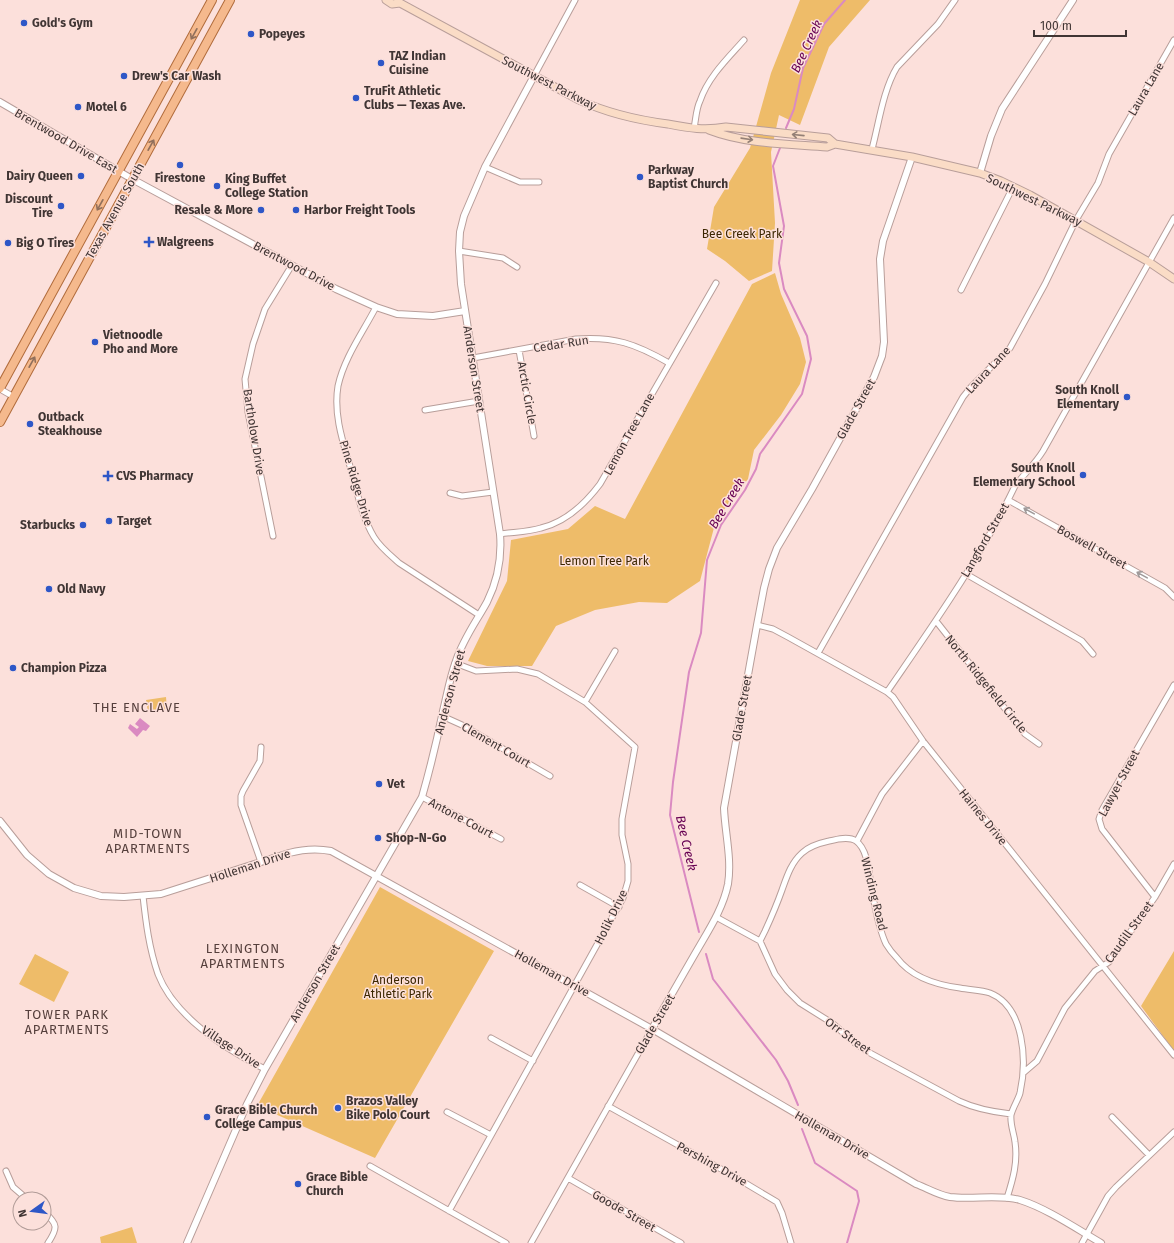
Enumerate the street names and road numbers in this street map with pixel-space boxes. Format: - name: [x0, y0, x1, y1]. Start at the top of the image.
- street label: Southwest Parkway: [499, 53, 599, 113]
- street label: Laura Lane: [1125, 60, 1167, 118]
- street label: Brentwood Drive East: [12, 106, 120, 176]
- street label: Texas Avenue South: [83, 160, 147, 262]
- street label: Southwest Parkway: [984, 171, 1084, 229]
- street label: Brentwood Drive: [251, 239, 337, 293]
- street label: Anderson Street: [460, 325, 488, 414]
- street label: Cedar Run: [532, 333, 590, 355]
- street label: Laura Lane: [963, 344, 1013, 396]
- street label: Arctic Circle: [515, 360, 539, 426]
- street label: Glade Street: [834, 376, 879, 442]
- street label: Bartholow Drive: [240, 388, 268, 476]
- street label: Lemon Tree Lane: [601, 390, 657, 478]
- street label: Pine Ridge Drive: [336, 438, 376, 528]
- street label: Langford Street: [958, 500, 1012, 580]
- street label: Boswell Street: [1055, 522, 1130, 572]
- street label: North Ridgefield Circle: [942, 632, 1030, 736]
- street label: Anderson Street: [432, 647, 468, 736]
- street label: Glade Street: [729, 673, 755, 742]
- street label: Clement Court: [459, 720, 534, 771]
- street label: Lawyer Street: [1096, 747, 1143, 819]
- street label: Haines Drive: [956, 786, 1010, 848]
- street label: Antone Court: [426, 795, 496, 841]
- street label: Holleman Drive: [208, 846, 292, 886]
- street label: Winding Road: [858, 856, 890, 932]
- street label: Holik Drive: [592, 887, 630, 947]
- street label: Caudill Street: [1102, 898, 1157, 966]
- street label: Anderson Street: [287, 941, 343, 1024]
- street label: Holleman Drive: [512, 947, 592, 999]
- street label: Glade Street: [632, 991, 678, 1057]
- street label: Orr Street: [822, 1015, 874, 1058]
- street label: Village Drive: [199, 1023, 263, 1071]
- street label: Holleman Drive: [792, 1108, 872, 1162]
- street label: Pershing Drive: [674, 1139, 750, 1189]
- street label: Goode Street: [590, 1187, 659, 1235]

